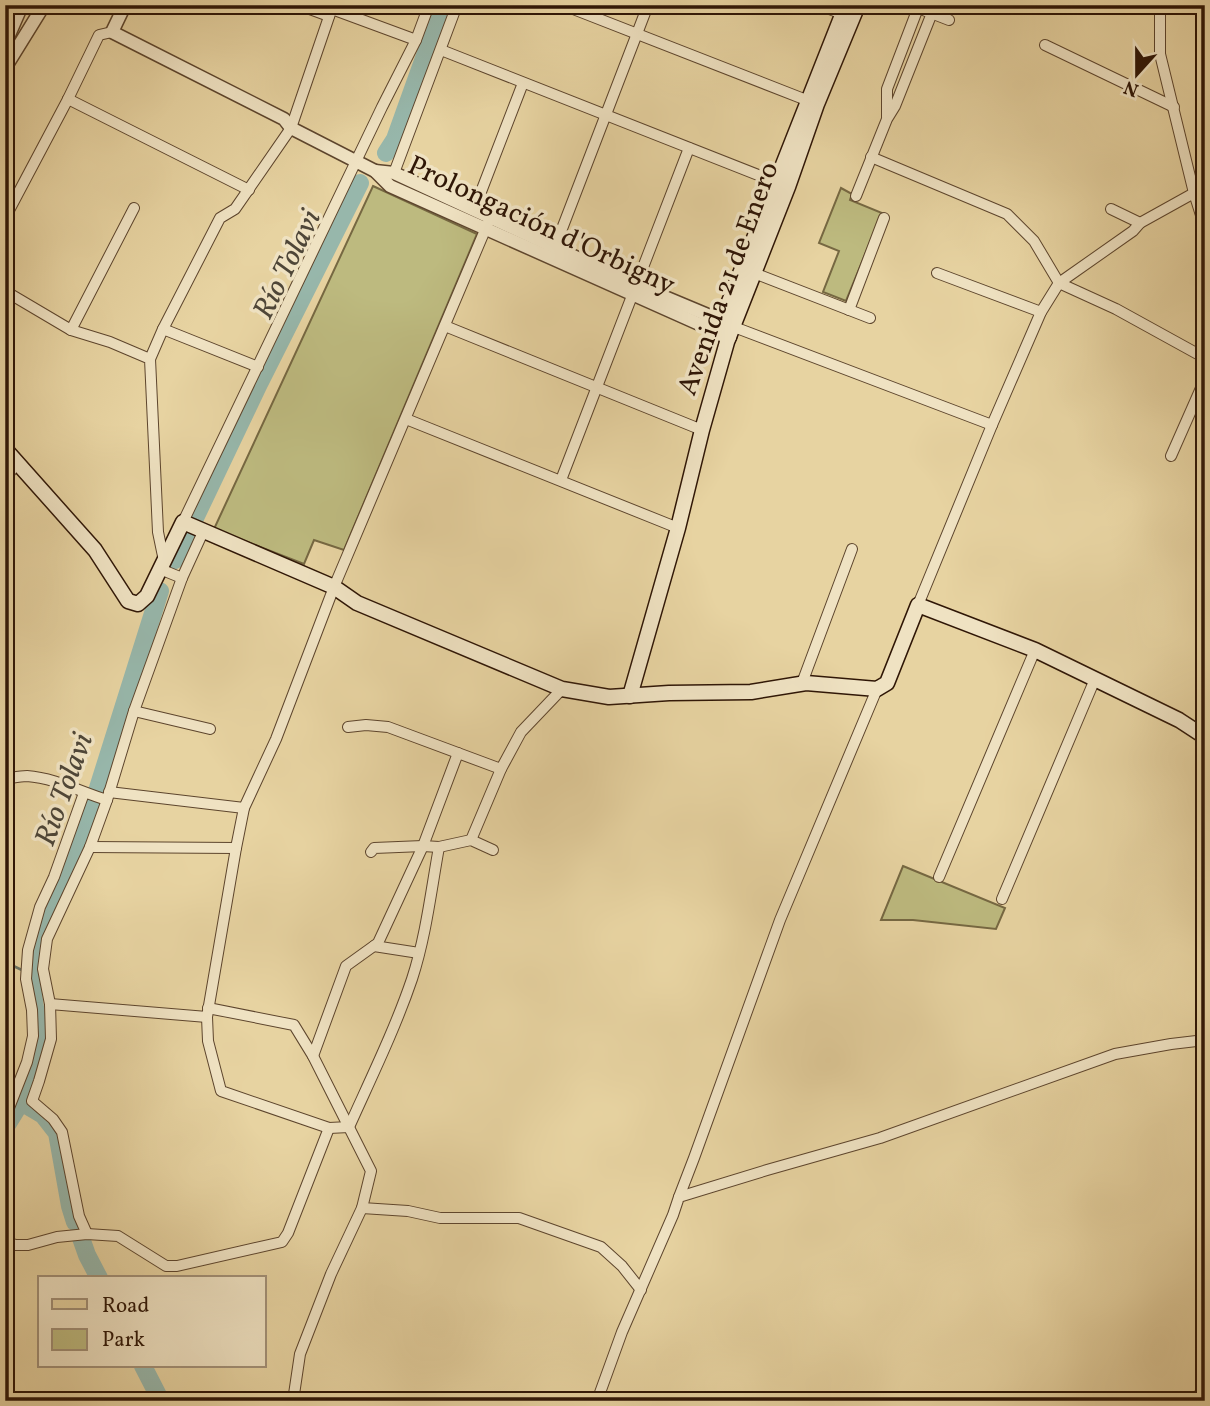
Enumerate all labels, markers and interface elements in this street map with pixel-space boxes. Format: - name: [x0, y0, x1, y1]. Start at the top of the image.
- north arrow: [1102, 38, 1172, 108]
- text: N: [1120, 73, 1143, 103]
- street label: Prolongación d'Orbigny: [401, 147, 681, 305]
- street label: Avenida 21 de Enero: [669, 157, 789, 401]
- water label: Río Tolavi: [243, 203, 333, 327]
- water label: Río Tolavi: [25, 727, 105, 852]
- legend: [38, 1276, 266, 1368]
- text: Road: [102, 1292, 149, 1321]
- text: Park: [102, 1326, 145, 1355]

